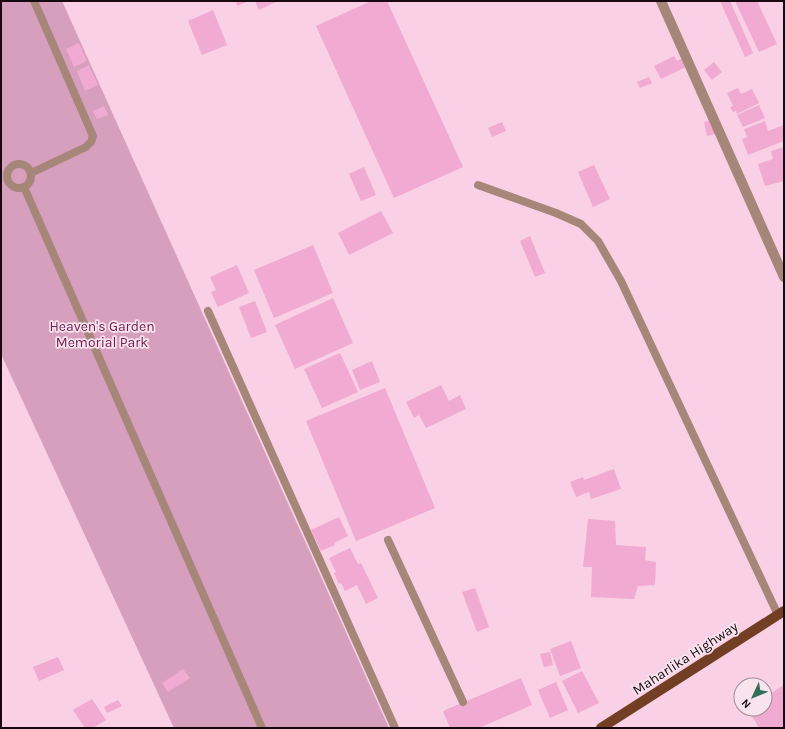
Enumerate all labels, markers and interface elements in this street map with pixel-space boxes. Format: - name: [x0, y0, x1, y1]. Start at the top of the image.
- park label: Heaven's Garden Memorial Park: [49, 318, 155, 351]
- street label: Maharlika Highway: [629, 618, 741, 699]
- north arrow: [733, 677, 773, 717]
- text: N: [739, 696, 754, 711]

